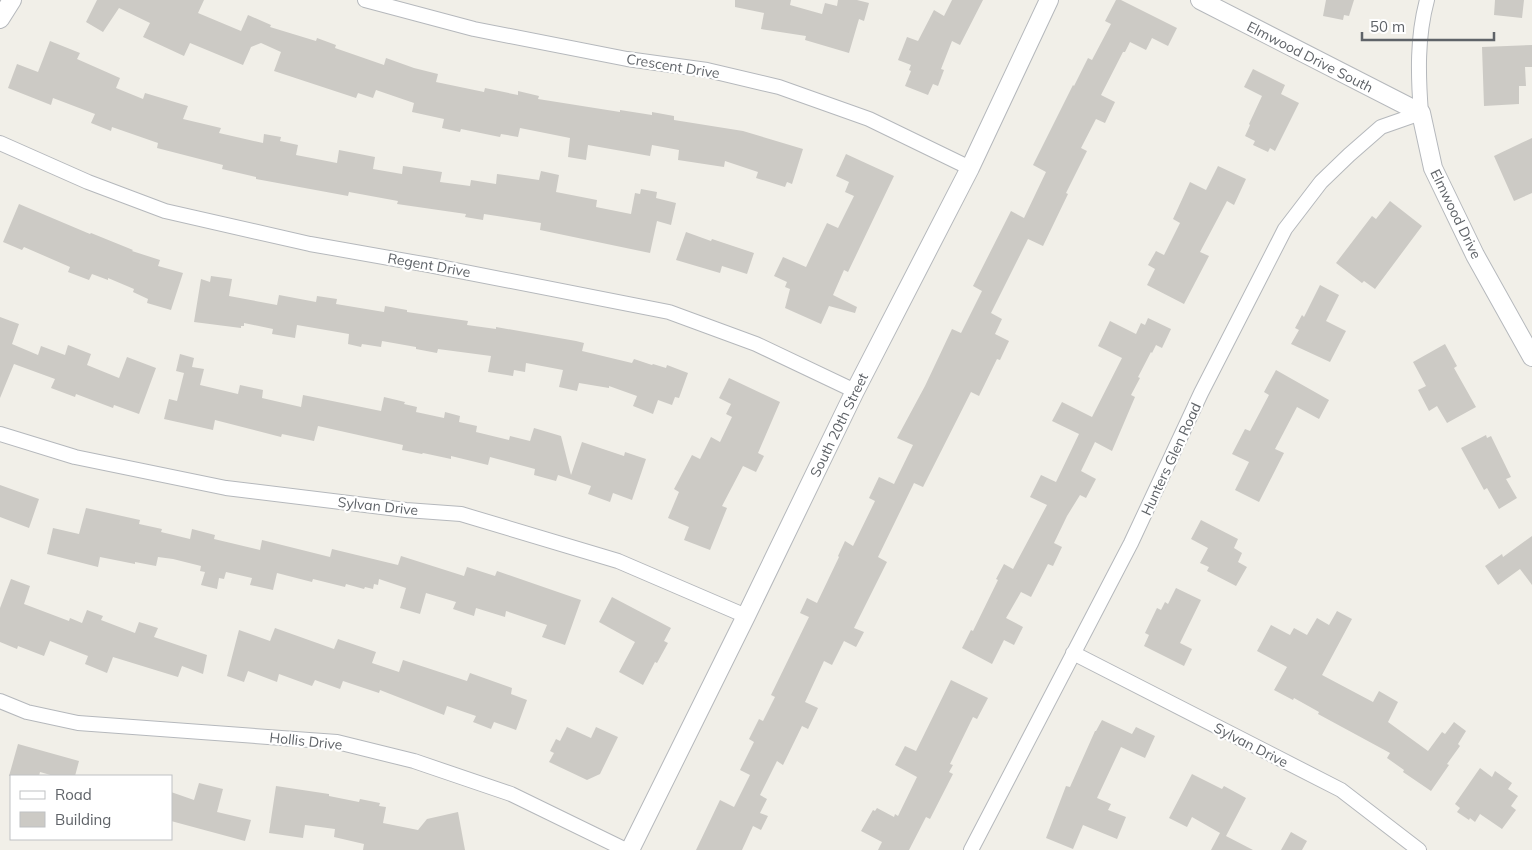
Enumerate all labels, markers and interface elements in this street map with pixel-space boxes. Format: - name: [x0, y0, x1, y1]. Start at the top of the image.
- scale bar: [1362, 10, 1494, 42]
- street label: Elmwood Drive South: [1244, 17, 1376, 97]
- text: 50 m: [1370, 17, 1405, 36]
- street label: Crescent Drive: [625, 50, 721, 82]
- street label: Elmwood Drive: [1426, 166, 1486, 262]
- street label: Regent Drive: [386, 249, 472, 281]
- street label: South 20th Street: [806, 370, 872, 480]
- street label: Hunters Glen Road: [1137, 400, 1205, 518]
- street label: Sylvan Drive: [337, 493, 419, 519]
- street label: Sylvan Drive: [1211, 719, 1291, 771]
- street label: Hollis Drive: [269, 728, 343, 754]
- legend: [10, 775, 172, 840]
- text: Road: [55, 785, 92, 804]
- text: Building: [55, 810, 111, 829]

